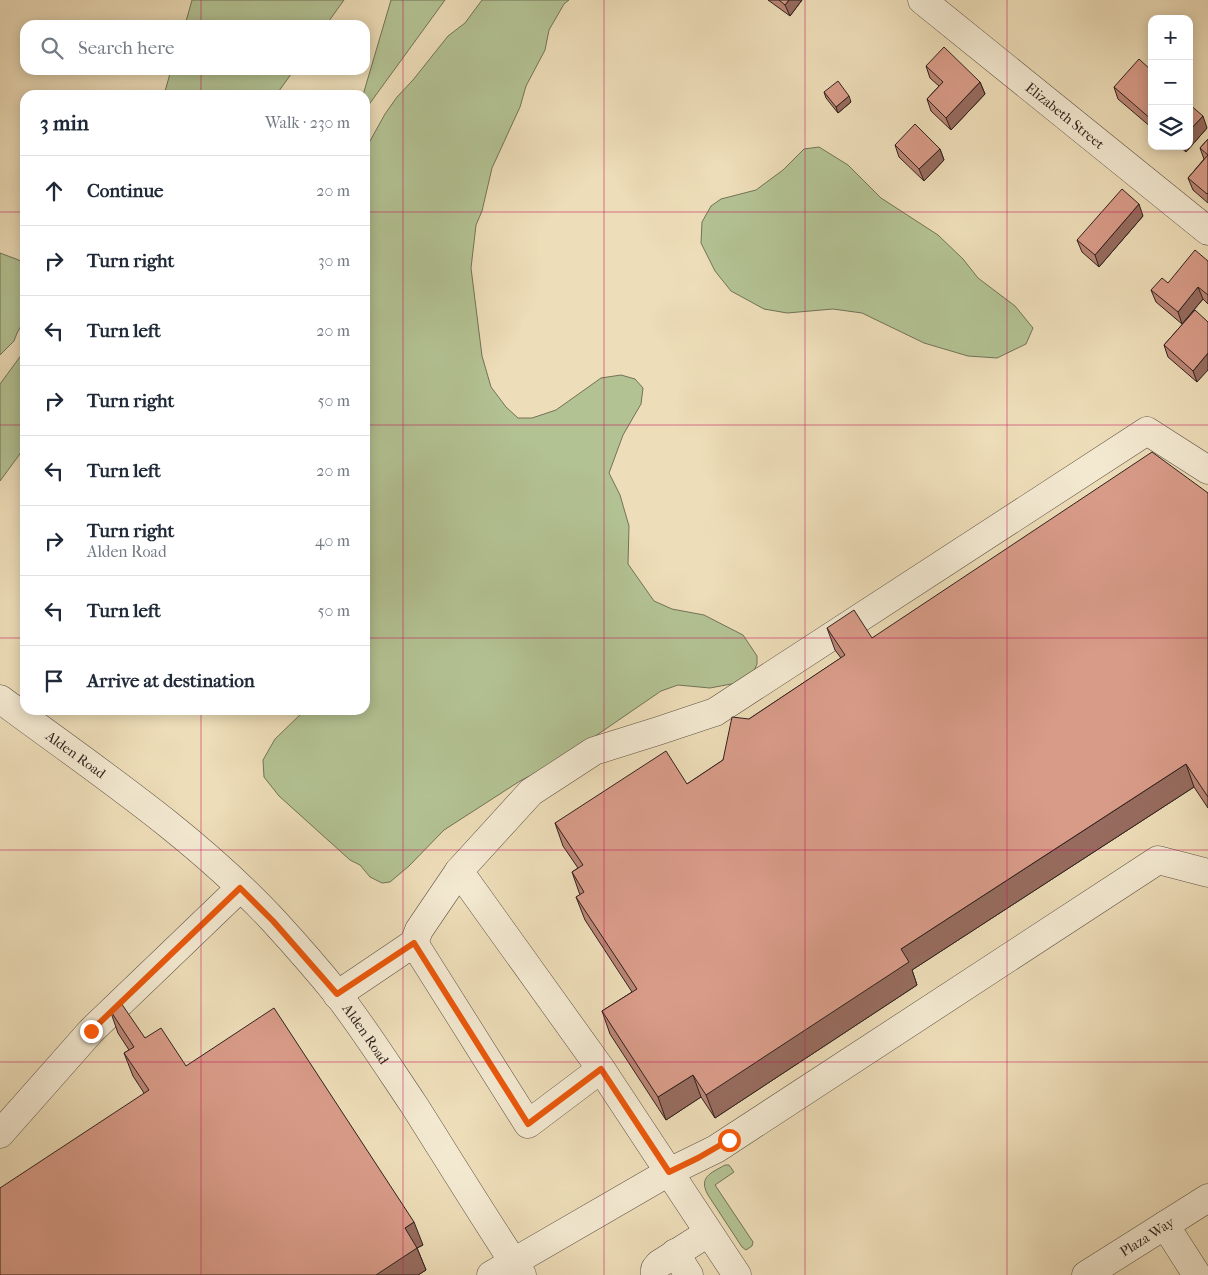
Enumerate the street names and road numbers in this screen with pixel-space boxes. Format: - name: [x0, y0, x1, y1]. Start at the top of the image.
- street label: Elizabeth Street: [1022, 79, 1108, 153]
- street label: Alden Road: [42, 727, 109, 783]
- street label: Alden Road: [338, 1000, 393, 1068]
- street label: Plaza Way: [1117, 1213, 1178, 1260]

